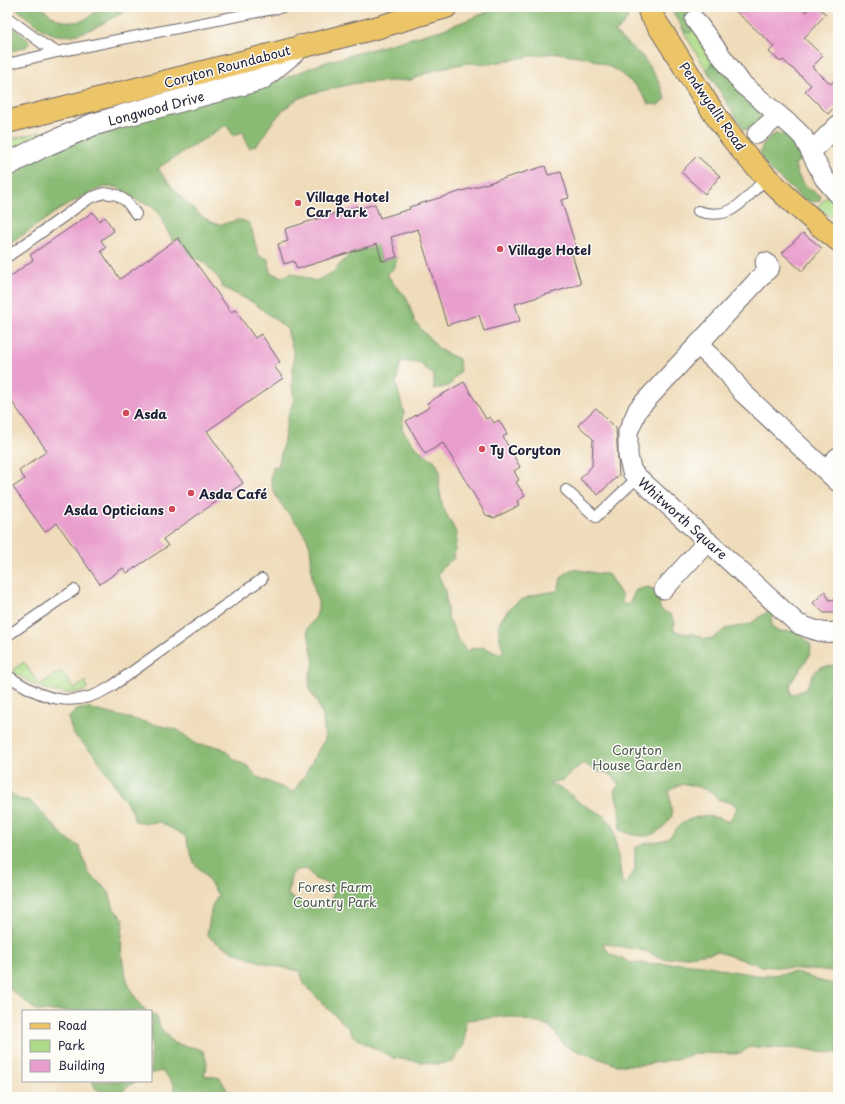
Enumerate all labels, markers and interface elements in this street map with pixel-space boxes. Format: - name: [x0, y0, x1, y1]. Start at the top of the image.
- street label: Coryton Roundabout: [162, 40, 292, 92]
- street label: Pendwyallt Road: [675, 58, 751, 154]
- street label: Longwood Drive: [106, 86, 206, 130]
- place label: Village Hotel Car Park: [306, 187, 389, 221]
- marker: Village Hotel Car Park: [293, 198, 303, 208]
- place label: Village Hotel: [508, 240, 591, 259]
- marker: Village Hotel: [495, 244, 505, 254]
- place label: Asda: [133, 404, 167, 423]
- marker: Asda: [121, 408, 131, 418]
- place label: Ty Coryton: [490, 440, 561, 459]
- marker: Ty Coryton: [477, 444, 487, 454]
- street label: Whitworth Square: [634, 473, 732, 563]
- place label: Asda Café: [198, 484, 267, 503]
- marker: Asda Café: [186, 488, 196, 498]
- place label: Asda Opticians: [63, 500, 164, 519]
- marker: Asda Opticians: [167, 504, 177, 514]
- park label: Coryton House Garden: [592, 740, 682, 774]
- park label: Forest Farm Country Park: [293, 877, 377, 911]
- legend: [22, 1010, 152, 1082]
- text: Road: [58, 1016, 87, 1034]
- text: Park: [58, 1036, 85, 1054]
- text: Building: [58, 1056, 105, 1074]

